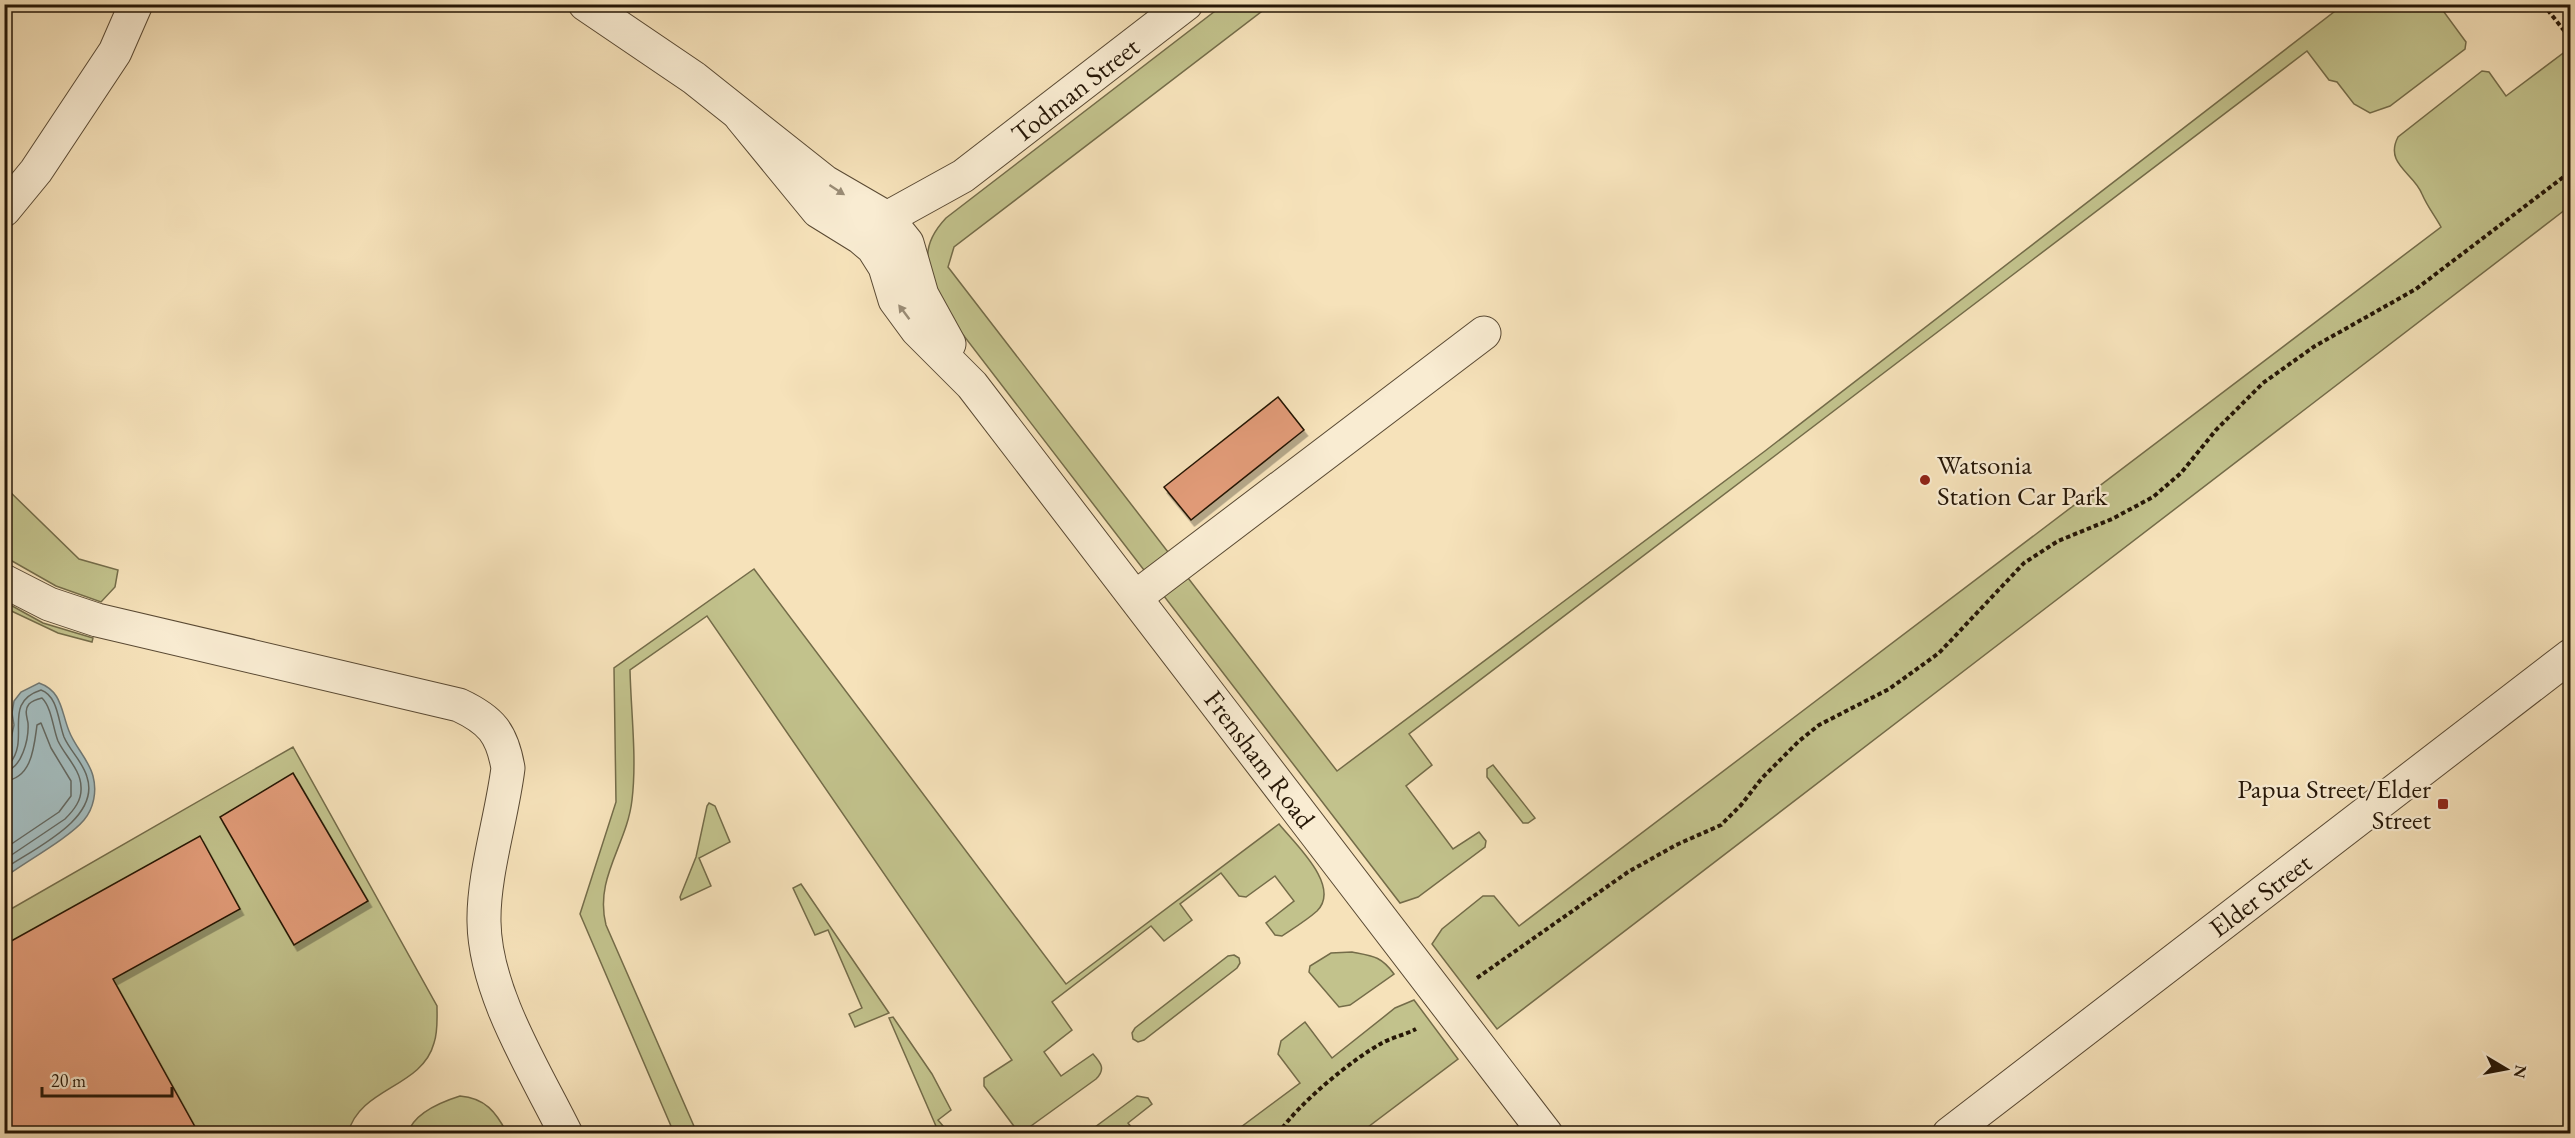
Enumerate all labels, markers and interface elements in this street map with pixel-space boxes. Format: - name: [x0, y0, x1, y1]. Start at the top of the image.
- street label: Todman Street: [1004, 29, 1146, 151]
- one-way arrow: [829, 185, 846, 196]
- one-way arrow: [898, 304, 910, 319]
- place label: Watsonia Station Car Park: [1937, 447, 2108, 513]
- marker: Watsonia Station Car Park: [1918, 473, 1932, 487]
- street label: Frensham Road: [1197, 683, 1324, 835]
- place label: Papua Street/Elder Street: [2237, 771, 2432, 837]
- marker: Papua Street/Elder Street: [2436, 797, 2450, 811]
- street label: Elder Street: [2202, 845, 2319, 945]
- north arrow: [2476, 1039, 2536, 1099]
- scale bar: [42, 1060, 172, 1098]
- text: N: [2509, 1063, 2532, 1080]
- text: 20 m: [51, 1069, 86, 1092]

